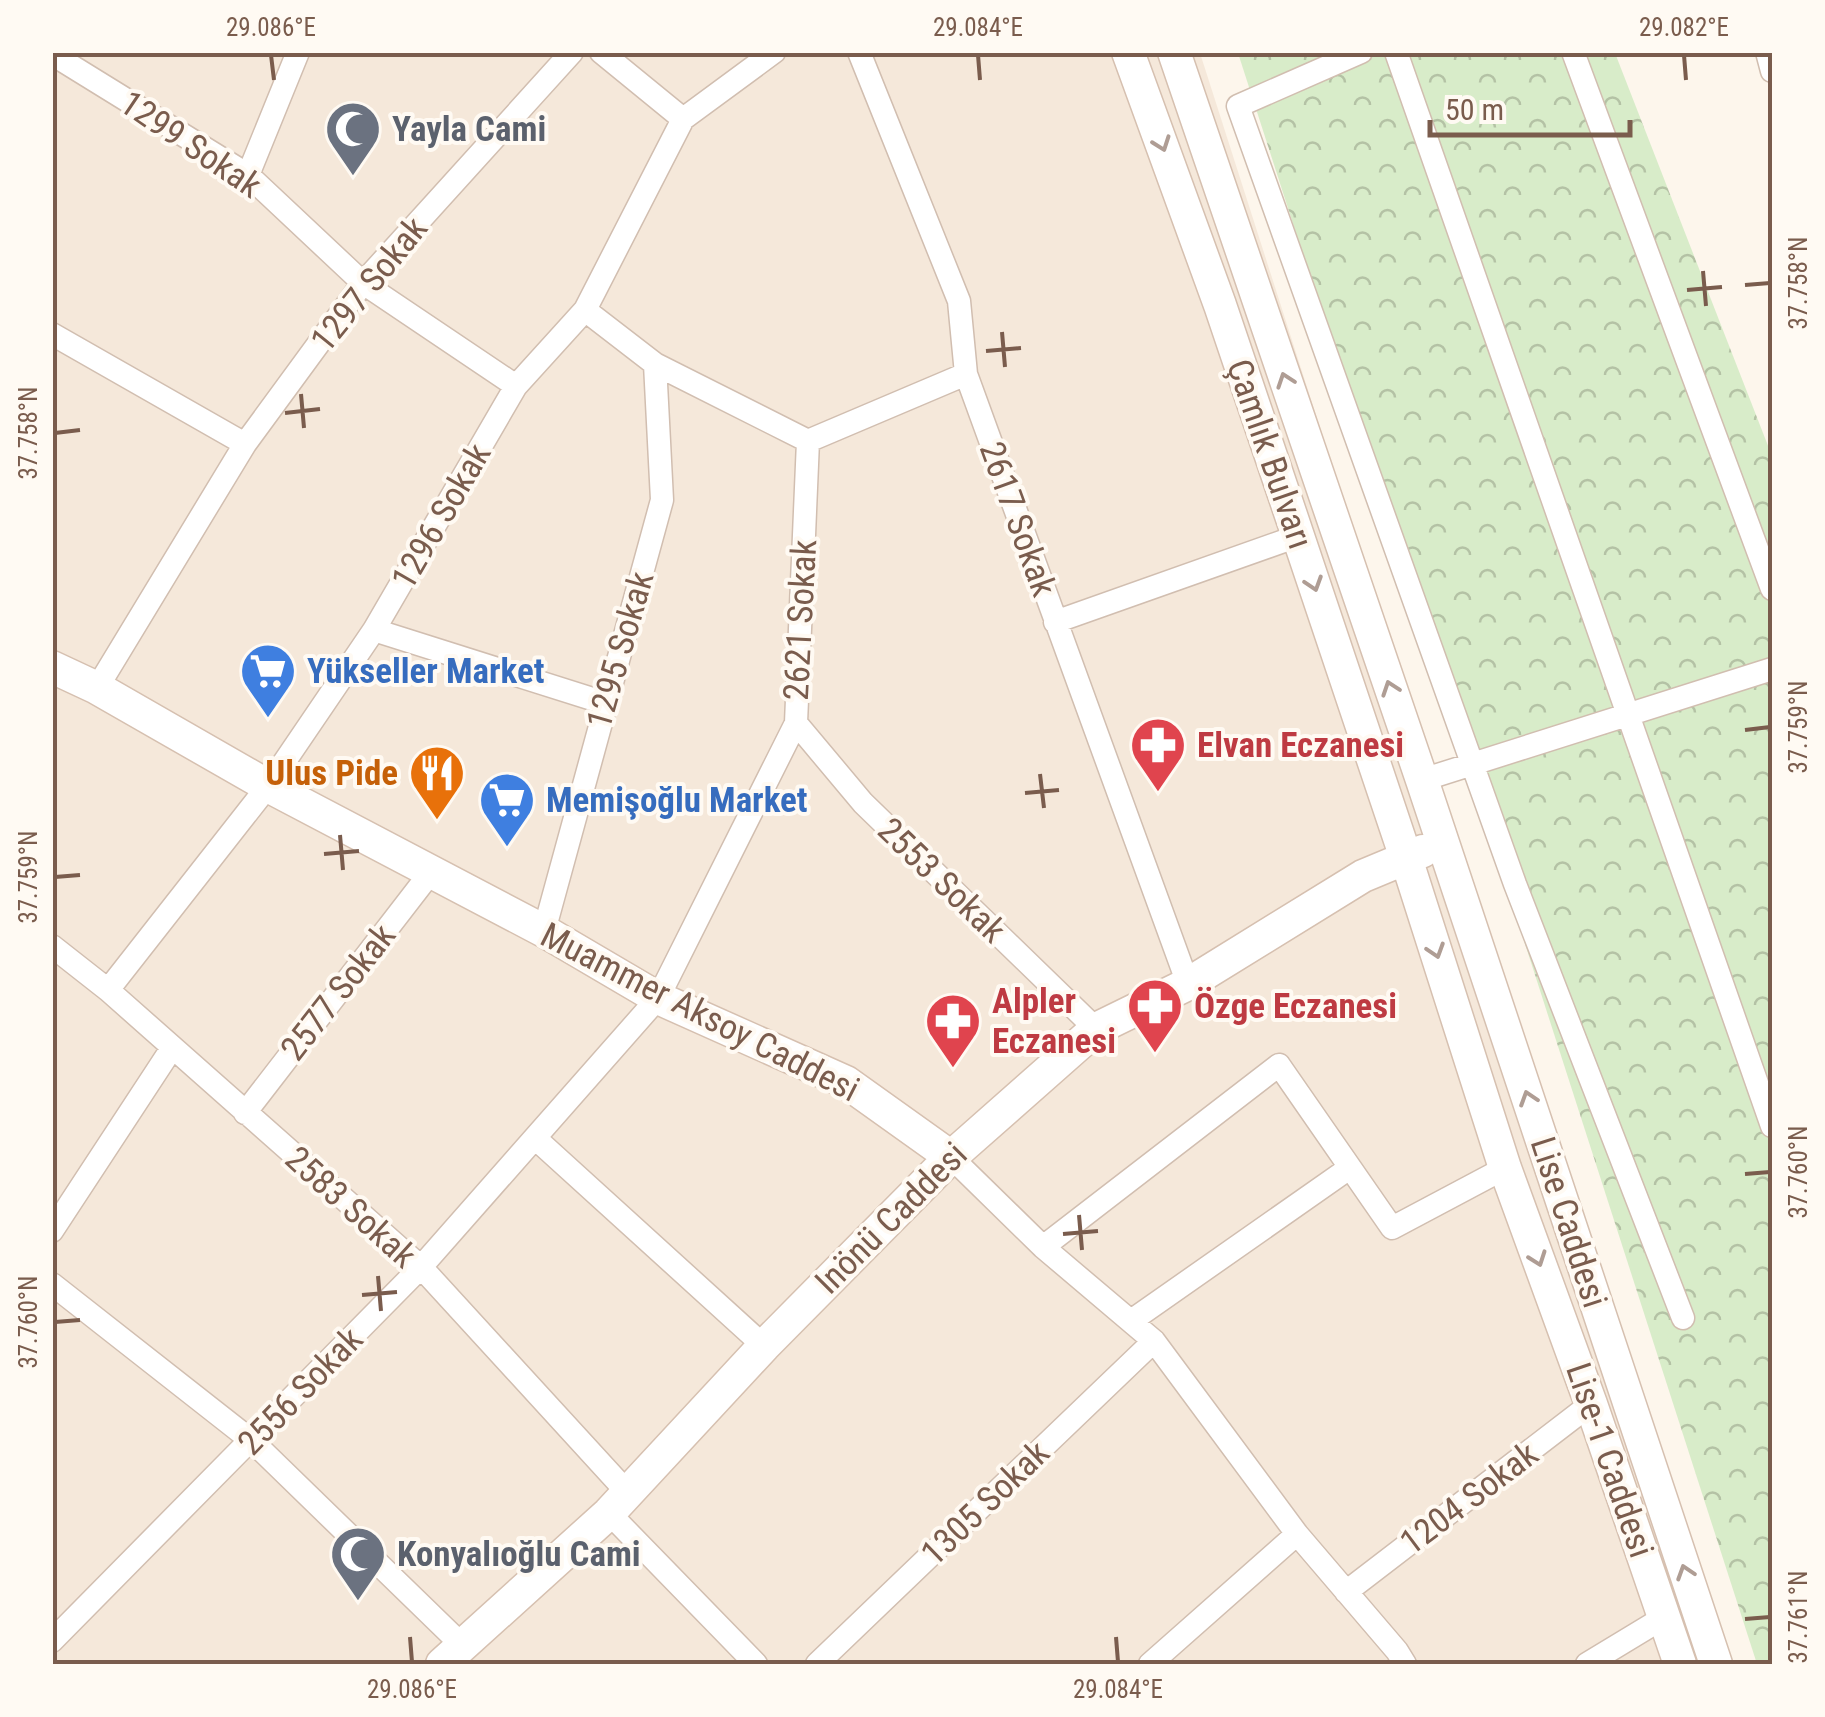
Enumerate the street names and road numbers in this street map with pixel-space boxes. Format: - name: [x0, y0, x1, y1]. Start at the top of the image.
- street label: 1299 Sokak: [112, 82, 269, 207]
- street label: 1297 Sokak: [303, 209, 436, 360]
- street label: Çamlık Bulvarı: [1218, 354, 1321, 554]
- street label: 1296 Sokak: [383, 436, 500, 596]
- street label: 2617 Sokak: [971, 436, 1064, 602]
- street label: 2621 Sokak: [776, 538, 825, 702]
- street label: 1295 Sokak: [579, 567, 662, 733]
- street label: 2553 Sokak: [869, 810, 1014, 951]
- street label: Muammer Aksoy Caddesi: [534, 914, 866, 1111]
- street label: 2577 Sokak: [273, 916, 404, 1068]
- street label: Lise Caddesi: [1522, 1132, 1615, 1313]
- street label: Inönü Caddesi: [807, 1134, 975, 1302]
- street label: 2583 Sokak: [277, 1138, 424, 1277]
- street label: 2556 Sokak: [230, 1319, 371, 1464]
- street label: Lise-1 Caddesi: [1557, 1358, 1662, 1563]
- street label: 1305 Sokak: [913, 1432, 1058, 1574]
- street label: 1204 Sokak: [1393, 1433, 1546, 1563]

